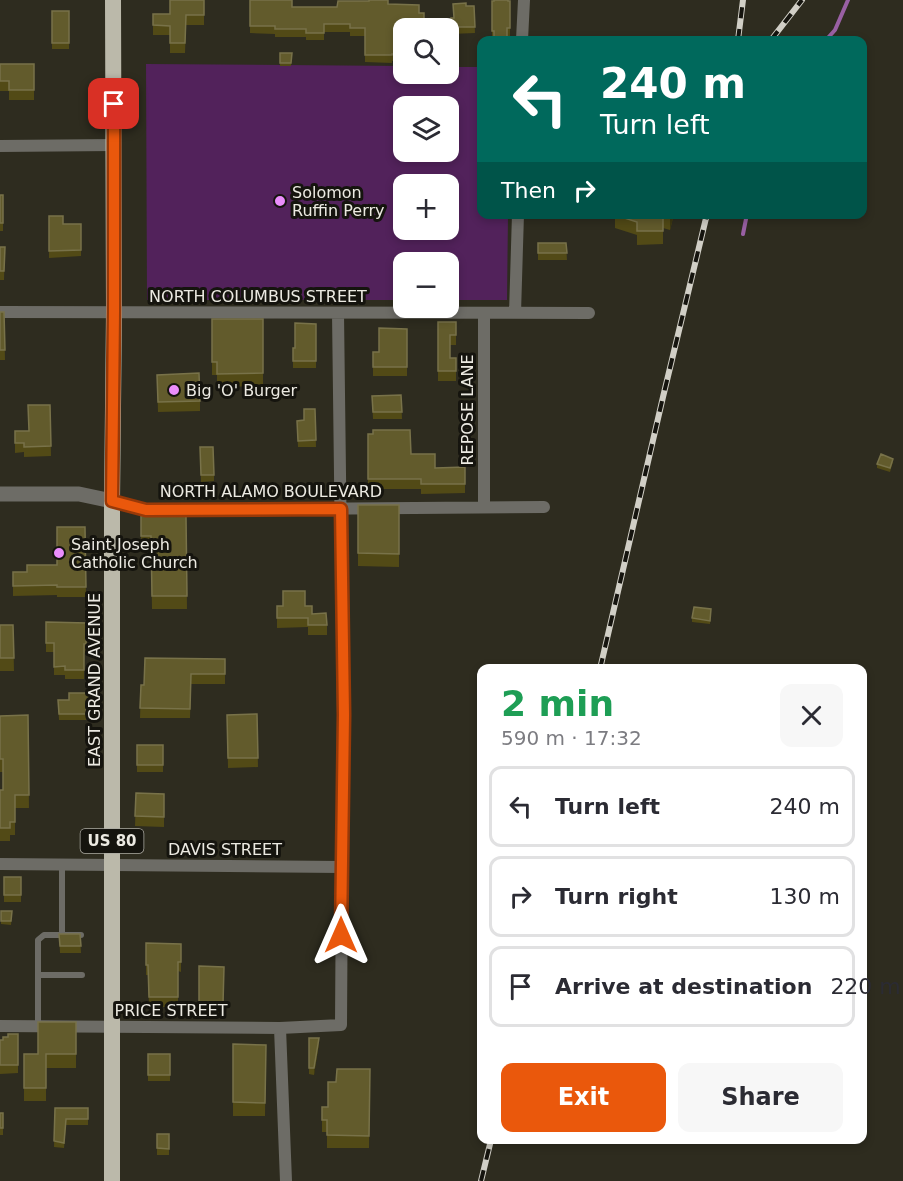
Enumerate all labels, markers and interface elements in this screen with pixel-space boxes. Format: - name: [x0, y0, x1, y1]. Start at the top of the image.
- map controls: [393, 18, 459, 318]
- button: search: [393, 18, 459, 84]
- text: 240 m: [600, 59, 746, 108]
- icon: left: [501, 60, 579, 138]
- pin: [88, 78, 139, 129]
- icon: arrive: [97, 87, 130, 120]
- button: layers: [393, 96, 459, 162]
- text: Turn left: [600, 109, 710, 140]
- button: +: [393, 174, 459, 240]
- icon: right: [568, 174, 601, 207]
- text: Then: [501, 178, 556, 203]
- place label: Solomon Ruffin Perry: [292, 183, 385, 220]
- marker: Solomon Ruffin Perry: [273, 194, 287, 208]
- button: −: [393, 252, 459, 318]
- street label: NORTH COLUMBUS STREET: [149, 287, 367, 306]
- street label: REPOSE LANE: [458, 354, 477, 466]
- place label: Big 'O' Burger: [186, 381, 298, 400]
- marker: Big 'O' Burger: [167, 383, 181, 397]
- street label: NORTH ALAMO BOULEVARD: [160, 482, 382, 501]
- place label: Saint Joseph Catholic Church: [71, 535, 198, 572]
- marker: Saint Joseph Catholic Church: [52, 546, 66, 560]
- street label: EAST GRAND AVENUE: [85, 593, 104, 767]
- text: 2 min: [501, 683, 614, 724]
- button: close: [780, 684, 843, 747]
- text: 590 m · 17:32: [501, 726, 642, 750]
- icon: left: [504, 790, 537, 823]
- text: Turn left: [555, 794, 660, 819]
- text: 240 m: [770, 794, 840, 819]
- road number: US 80: [80, 829, 144, 853]
- street label: DAVIS STREET: [168, 840, 282, 859]
- icon: right: [504, 880, 537, 913]
- text: Turn right: [555, 884, 678, 909]
- text: 130 m: [770, 884, 840, 909]
- position arrow: [309, 903, 373, 967]
- icon: arrive: [504, 970, 537, 1003]
- text: Arrive at destination: [555, 974, 812, 999]
- text: 220 m: [830, 974, 901, 999]
- street label: PRICE STREET: [115, 1001, 228, 1020]
- button: Exit: [501, 1063, 666, 1132]
- button: Share: [678, 1063, 843, 1132]

